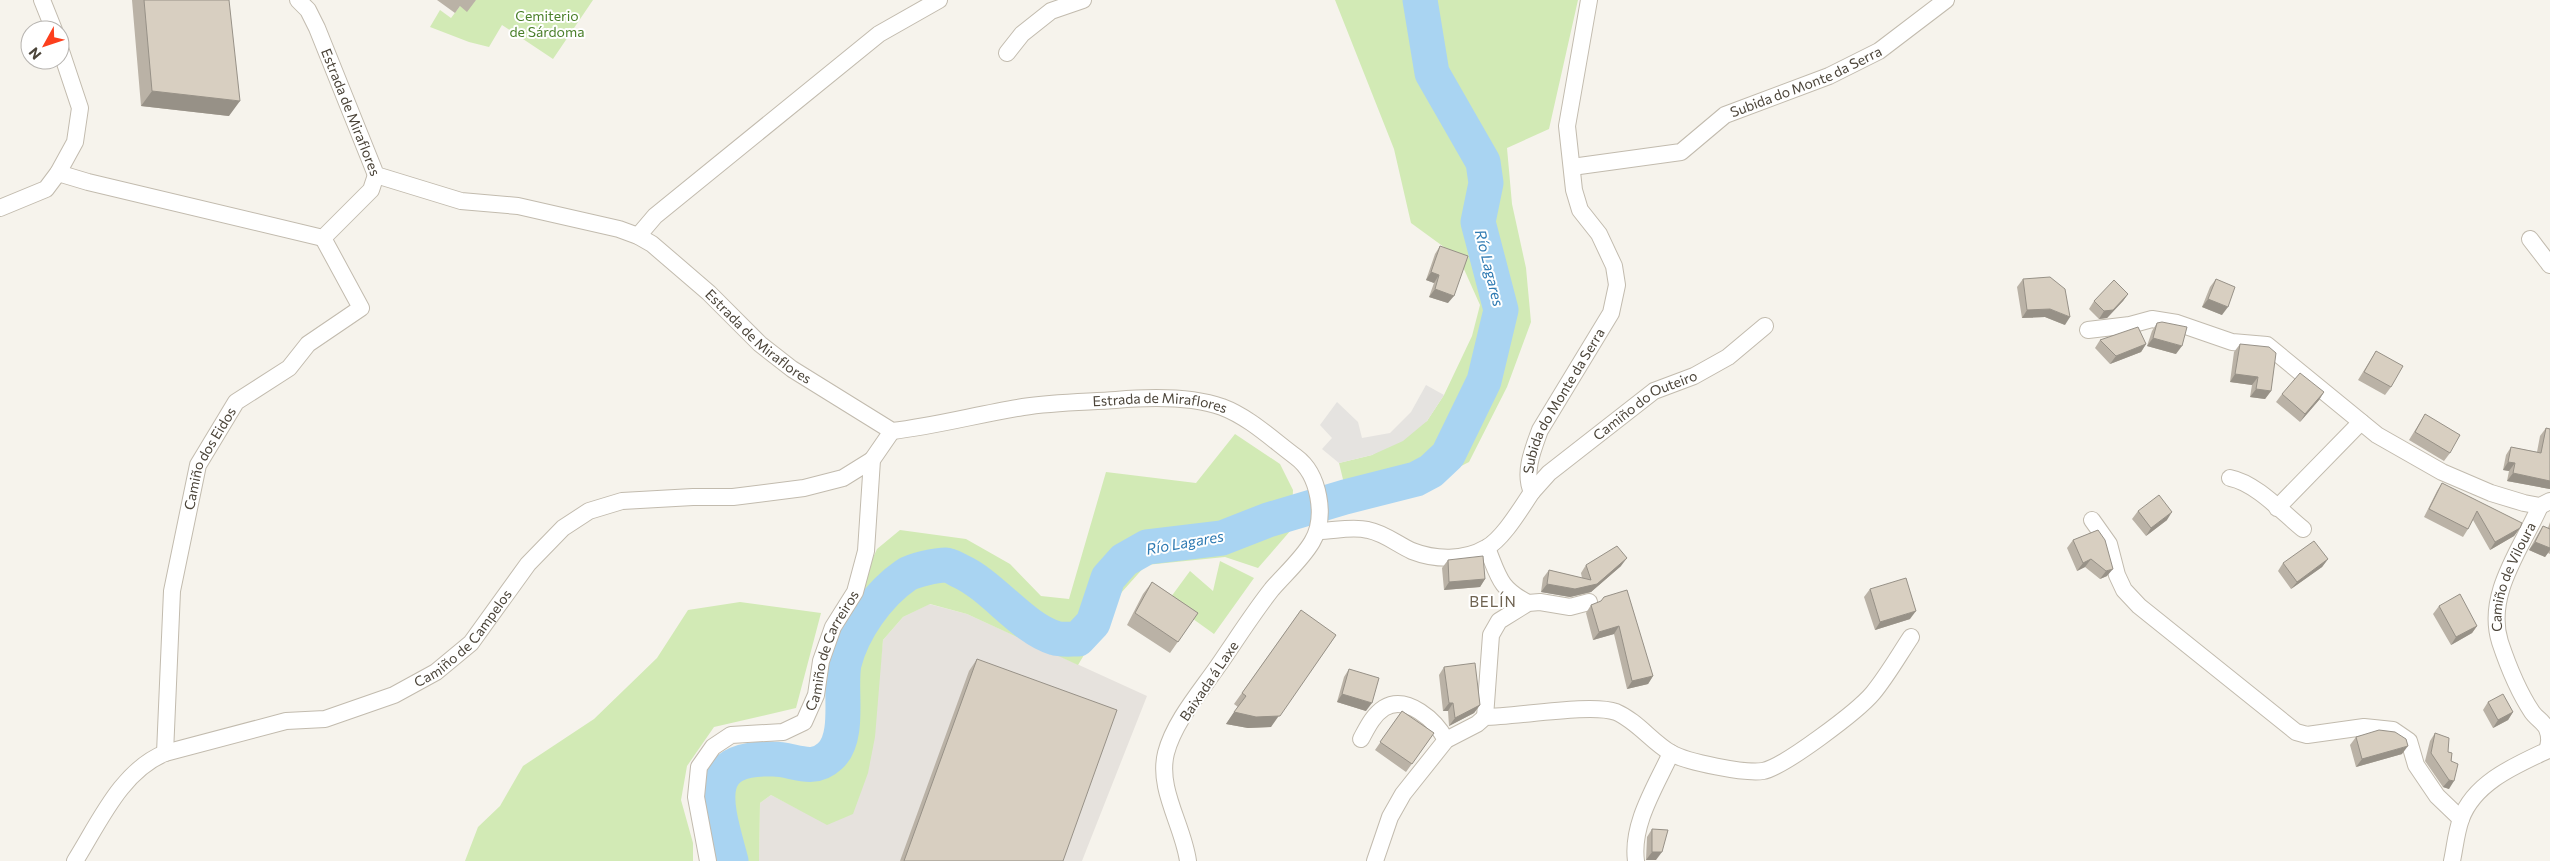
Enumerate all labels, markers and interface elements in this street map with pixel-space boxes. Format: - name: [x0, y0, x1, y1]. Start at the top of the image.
- park label: Cemiterio de Sárdoma: [510, 7, 584, 40]
- north arrow: [20, 20, 70, 70]
- street label: Subida do Monte da Serra: [1728, 42, 1884, 120]
- text: N: [25, 44, 45, 63]
- street label: Estrada de Miraflores: [318, 46, 384, 178]
- water label: Río Lagares: [1472, 227, 1508, 308]
- street label: Estrada de Miraflores: [702, 285, 815, 387]
- street label: Subida do Monte da Serra: [1519, 325, 1608, 474]
- street label: Camiño do Outeiro: [1589, 367, 1700, 443]
- street label: Estrada de Miraflores: [1092, 389, 1230, 416]
- street label: Camiño dos Eidos: [180, 404, 239, 511]
- street label: Camiño de Viloura: [2487, 519, 2539, 633]
- water label: Río Lagares: [1145, 526, 1225, 558]
- street label: Camiño de Campelos: [411, 586, 515, 690]
- street label: Camiño de Carreiros: [801, 587, 862, 713]
- district label: BELÍN: [1469, 591, 1517, 610]
- street label: Baixada á Laxe: [1176, 638, 1242, 724]

